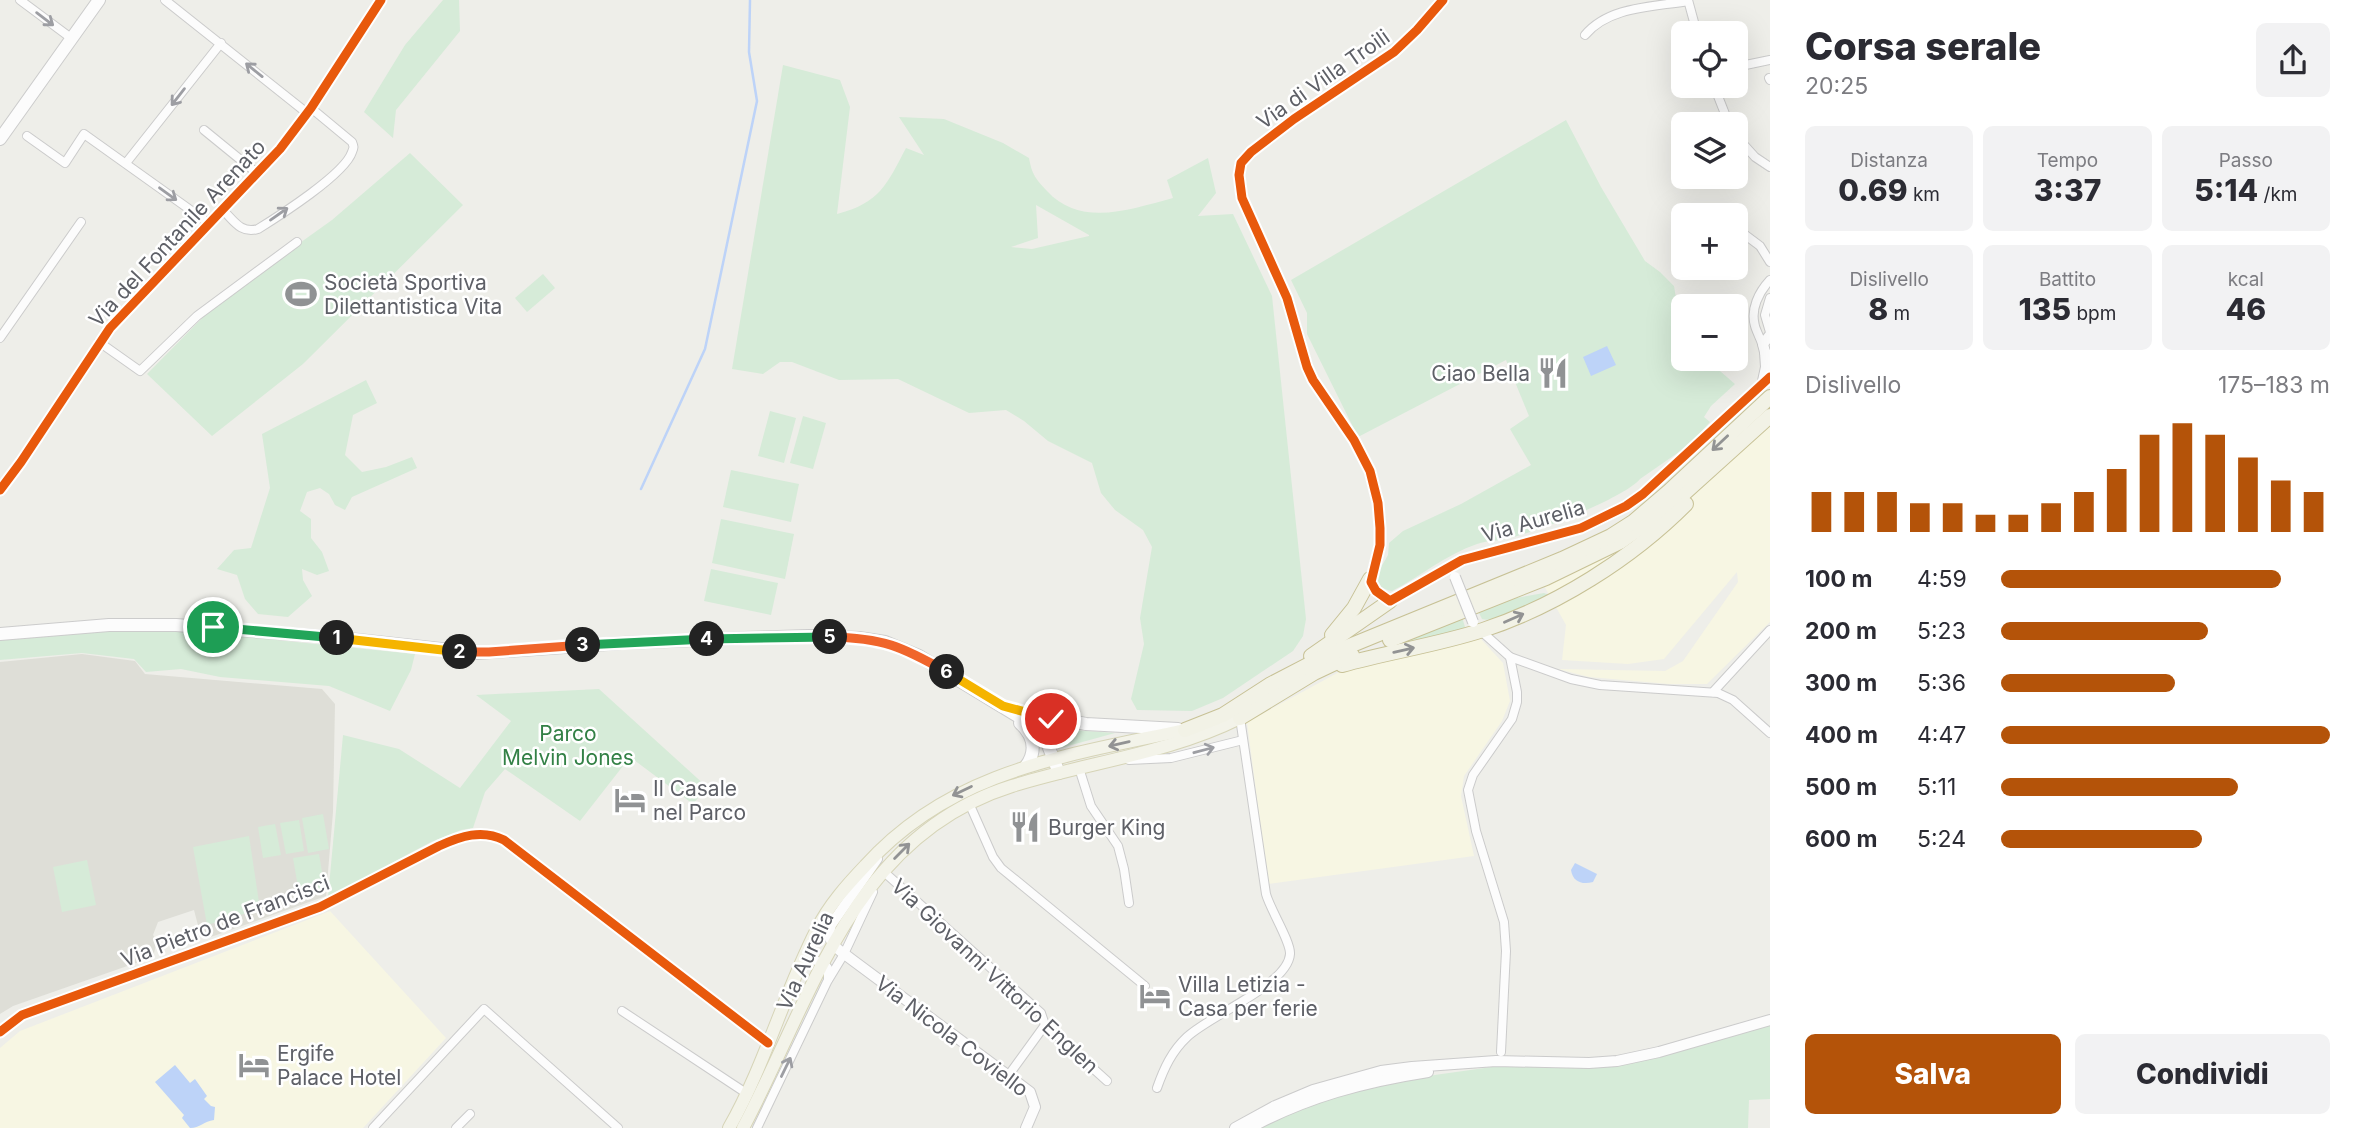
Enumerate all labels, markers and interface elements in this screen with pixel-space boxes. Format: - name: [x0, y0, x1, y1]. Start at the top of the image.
- one-way arrow: [36, 12, 54, 27]
- map controls: [1671, 21, 1748, 371]
- button: locate: [1671, 21, 1748, 98]
- text: Corsa serale: [1805, 23, 2041, 69]
- button: share: [2256, 23, 2330, 97]
- street label: Via di Villa Troili: [1252, 24, 1394, 134]
- one-way arrow: [246, 62, 264, 78]
- text: 20:25: [1805, 72, 1868, 100]
- one-way arrow: [171, 87, 186, 105]
- button: layers: [1671, 112, 1748, 189]
- street label: Via del Fontanile Arenato: [84, 134, 270, 332]
- text: Distanza: [1850, 149, 1928, 172]
- text: Tempo: [2037, 149, 2098, 172]
- text: Passo: [2219, 149, 2273, 172]
- text: 0.69: [1838, 172, 1908, 208]
- text: 3:37: [2034, 172, 2101, 208]
- text: 5:14: [2194, 172, 2258, 208]
- text: km: [1908, 183, 1940, 206]
- text: /km: [2258, 183, 2297, 206]
- one-way arrow: [158, 186, 177, 201]
- button: +: [1671, 203, 1748, 280]
- one-way arrow: [269, 207, 288, 221]
- text: Dislivello: [1849, 268, 1929, 291]
- text: Battito: [2039, 268, 2096, 291]
- text: kcal: [2228, 268, 2264, 291]
- place label: Società Sportiva Dilettantistica Vita: [324, 270, 502, 319]
- sports icon: Società Sportiva Dilettantistica Vita: [284, 277, 318, 311]
- text: 8: [1868, 291, 1888, 327]
- text: 135: [2019, 291, 2071, 327]
- text: 46: [2226, 291, 2266, 327]
- button: −: [1671, 294, 1748, 371]
- text: m: [1888, 302, 1910, 325]
- text: bpm: [2071, 302, 2116, 325]
- restaurant icon: Ciao Bella: [1536, 356, 1570, 390]
- place label: Ciao Bella: [1431, 361, 1530, 386]
- text: Dislivello: [1805, 371, 1901, 399]
- text: 175–183 m: [2218, 371, 2330, 399]
- one-way arrow: [1712, 435, 1729, 452]
- street label: Via Aurelia: [1479, 494, 1587, 548]
- text: 100 m: [1805, 565, 1872, 593]
- text: 4:59: [1917, 565, 1967, 593]
- pin: [183, 597, 243, 657]
- icon: arrive: [194, 608, 232, 646]
- one-way arrow: [1502, 611, 1524, 624]
- text: 200 m: [1805, 617, 1877, 645]
- text: 5:23: [1917, 617, 1966, 645]
- pin: 1: [320, 620, 354, 656]
- pin: 5: [812, 620, 848, 654]
- pin: 4: [690, 622, 724, 656]
- text: 5: [823, 625, 836, 648]
- text: 1: [332, 626, 341, 649]
- text: 4: [700, 627, 713, 650]
- pin: 3: [566, 628, 600, 662]
- text: 3: [576, 633, 589, 656]
- pin: 2: [442, 634, 477, 670]
- text: 2: [454, 640, 465, 663]
- one-way arrow: [1392, 643, 1415, 656]
- pin: 6: [930, 654, 964, 690]
- text: 6: [940, 660, 953, 683]
- text: 300 m: [1805, 669, 1877, 697]
- text: 5:36: [1917, 669, 1966, 697]
- pin: [1021, 689, 1081, 749]
- icon: check: [1032, 700, 1070, 738]
- park label: Parco Melvin Jones: [502, 721, 634, 770]
- text: 400 m: [1805, 721, 1878, 749]
- text: 4:47: [1917, 721, 1966, 749]
- one-way arrow: [1108, 738, 1131, 751]
- one-way arrow: [1193, 743, 1215, 756]
- text: 500 m: [1805, 773, 1877, 801]
- text: 5:11: [1917, 773, 1956, 801]
- place label: Il Casale nel Parco: [653, 776, 746, 825]
- hotel icon: Il Casale nel Parco: [613, 783, 647, 817]
- one-way arrow: [952, 785, 973, 799]
- restaurant icon: Burger King: [1008, 810, 1042, 844]
- place label: Burger King: [1048, 815, 1165, 840]
- text: 600 m: [1805, 825, 1877, 853]
- text: 5:24: [1917, 825, 1966, 853]
- one-way arrow: [893, 842, 910, 859]
- street label: Via Pietro de Francisci: [117, 870, 333, 972]
- street label: Via Giovanni Vittorio Englen: [886, 873, 1104, 1079]
- street label: Via Aurelia: [771, 908, 839, 1014]
- street label: Via Nicola Coviello: [871, 970, 1033, 1102]
- place label: Villa Letizia - Casa per ferie: [1178, 972, 1318, 1021]
- hotel icon: Villa Letizia - Casa per ferie: [1138, 979, 1172, 1013]
- button: Salva: [1805, 1034, 2061, 1114]
- button: Condividi: [2075, 1034, 2330, 1114]
- place label: Ergife Palace Hotel: [277, 1041, 401, 1090]
- hotel icon: Ergife Palace Hotel: [237, 1048, 271, 1082]
- one-way arrow: [780, 1057, 794, 1078]

